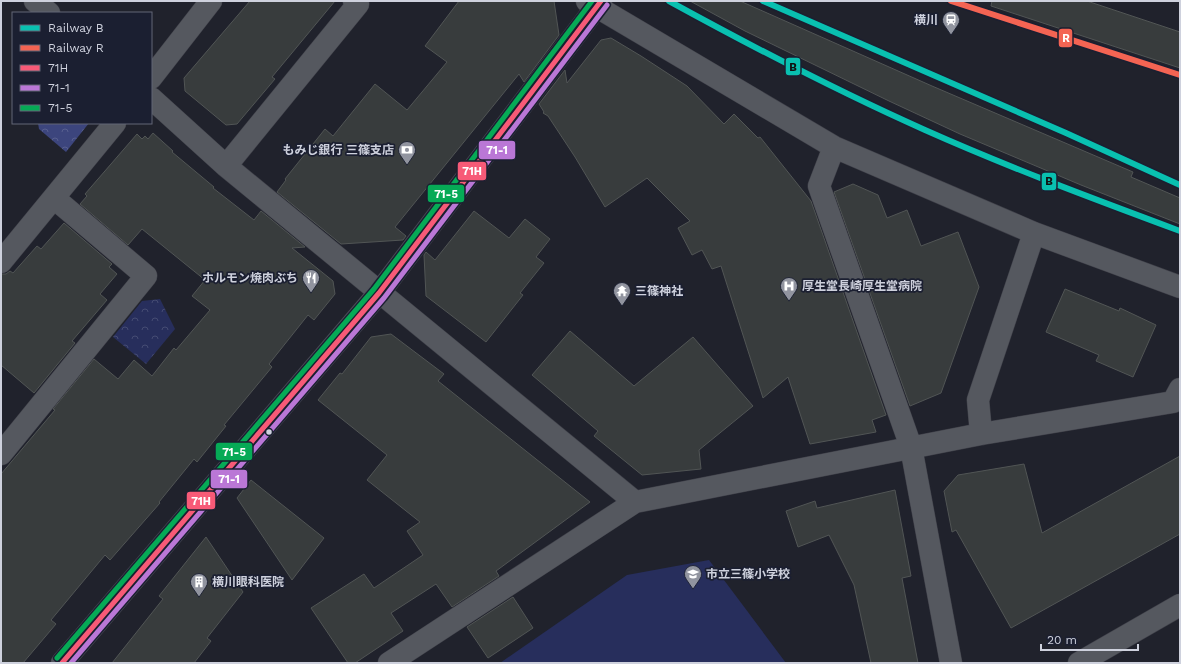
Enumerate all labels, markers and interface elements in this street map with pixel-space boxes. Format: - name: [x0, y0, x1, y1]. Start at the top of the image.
- station icon: 横川: [941, 10, 961, 35]
- legend: [12, 12, 152, 124]
- place label: 横川: [914, 13, 938, 27]
- text: Railway B: [48, 21, 104, 35]
- line badge: R: [1058, 28, 1073, 48]
- text: R: [1062, 32, 1070, 45]
- text: Railway R: [48, 41, 104, 55]
- line badge: B: [785, 57, 801, 76]
- text: 71H: [48, 61, 68, 75]
- text: B: [789, 61, 797, 74]
- text: 71-1: [48, 81, 70, 95]
- text: 71-5: [48, 101, 73, 115]
- bank icon: もみじ銀行 三篠支店: [397, 140, 417, 165]
- line badge: 71-1: [478, 140, 516, 160]
- place label: もみじ銀行 三篠支店: [283, 143, 394, 157]
- text: 71-1: [486, 144, 508, 157]
- line badge: 71H: [457, 161, 487, 181]
- text: 71H: [462, 165, 482, 178]
- line badge: B: [1041, 172, 1057, 191]
- text: B: [1045, 175, 1053, 188]
- line badge: 71-5: [427, 184, 465, 203]
- text: 71-5: [434, 188, 458, 201]
- restaurant icon: ホルモン焼肉ぶち: [301, 268, 321, 293]
- place label: ホルモン焼肉ぶち: [202, 271, 298, 285]
- hospital icon: 厚生堂長崎厚生堂病院: [779, 276, 799, 301]
- place label: 厚生堂長崎厚生堂病院: [802, 279, 922, 293]
- temple icon: 三篠神社: [612, 281, 632, 306]
- place label: 三篠神社: [635, 284, 683, 298]
- unlabelled marker: [264, 427, 274, 437]
- line badge: 71-5: [215, 442, 253, 461]
- text: 71-5: [222, 446, 246, 459]
- line badge: 71-1: [210, 469, 248, 489]
- text: 71-1: [218, 473, 240, 486]
- line badge: 71H: [186, 491, 216, 510]
- text: 71H: [191, 495, 211, 508]
- school or university icon: 市立三篠小学校: [683, 564, 703, 589]
- place label: 市立三篠小学校: [706, 567, 790, 581]
- building icon: 横川眼科医院: [189, 572, 209, 597]
- place label: 横川眼科医院: [212, 575, 284, 589]
- scale bar: [1041, 626, 1138, 652]
- text: 20 m: [1047, 633, 1077, 647]

